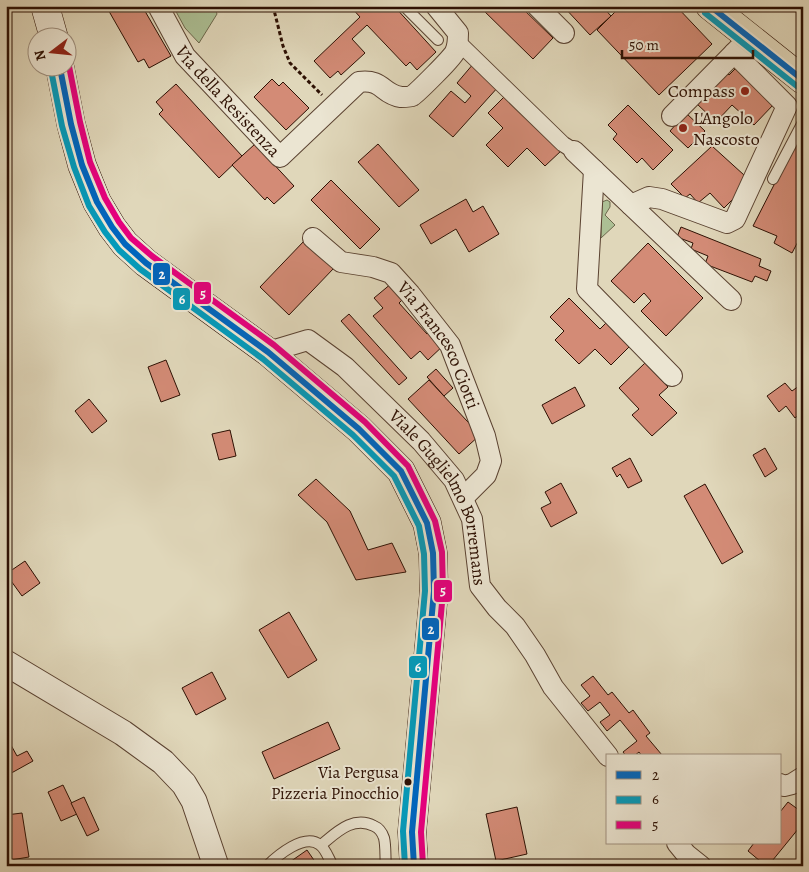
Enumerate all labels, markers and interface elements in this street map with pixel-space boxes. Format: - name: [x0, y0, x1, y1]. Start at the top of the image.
- north arrow: [28, 28, 78, 78]
- scale bar: [622, 28, 753, 60]
- text: 50 m: [629, 35, 659, 55]
- street label: Via della Resistenza: [169, 41, 286, 163]
- text: N: [29, 48, 51, 63]
- place label: Compass: [668, 79, 735, 103]
- marker: Compass: [739, 85, 751, 97]
- place label: L'Angolo Nascosto: [693, 106, 760, 151]
- marker: L'Angolo Nascosto: [677, 122, 689, 134]
- line badge: 2: [152, 262, 171, 286]
- text: 2: [159, 265, 166, 284]
- street label: Via Francesco Ciotti: [391, 275, 485, 412]
- line badge: 5: [193, 281, 212, 305]
- text: 5: [200, 284, 206, 303]
- line badge: 6: [172, 287, 191, 311]
- text: 6: [179, 290, 186, 309]
- street label: Viale Guglielmo Borremans: [383, 404, 492, 587]
- line badge: 5: [433, 579, 453, 603]
- text: 5: [440, 581, 446, 600]
- line badge: 2: [421, 617, 440, 641]
- text: 2: [428, 620, 435, 639]
- line badge: 6: [408, 655, 428, 679]
- text: 6: [415, 658, 422, 677]
- legend: [606, 754, 782, 844]
- place label: Via Pergusa Pizzeria Pinocchio: [271, 761, 399, 805]
- text: 2: [652, 765, 659, 785]
- marker: Via Pergusa Pizzeria Pinocchio: [403, 777, 413, 787]
- text: 6: [652, 789, 659, 809]
- text: 5: [652, 815, 658, 835]

